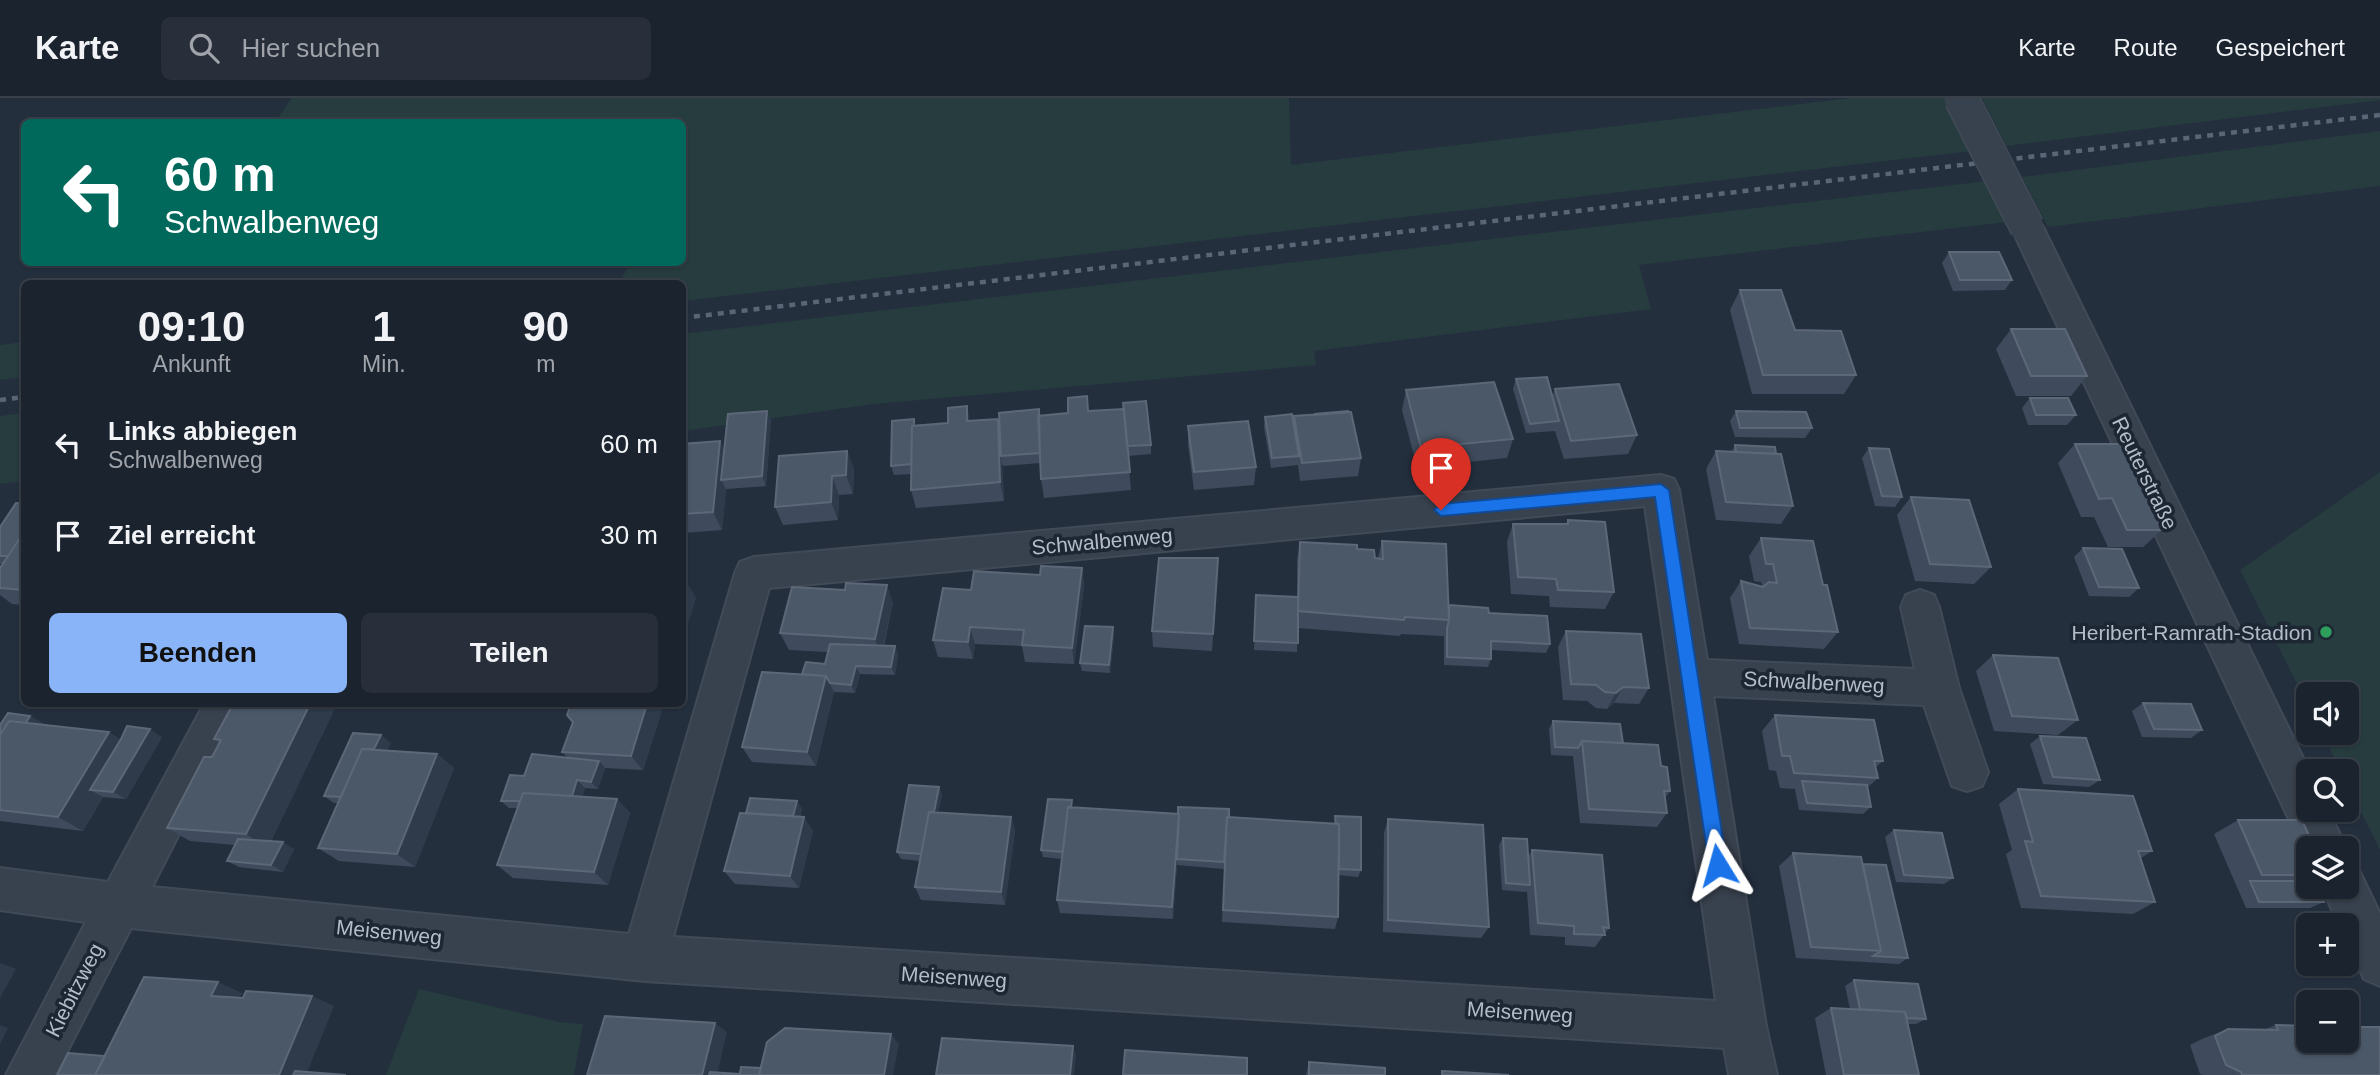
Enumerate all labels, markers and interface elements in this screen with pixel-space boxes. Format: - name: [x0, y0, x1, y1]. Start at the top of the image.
- search box: [161, 17, 651, 80]
- text: Karte: [35, 29, 119, 66]
- icon: search: [185, 29, 223, 67]
- text: Hier suchen: [241, 33, 380, 63]
- text: Karte: [2018, 34, 2076, 61]
- text: Route: [2114, 34, 2178, 61]
- text: Gespeichert: [2216, 34, 2345, 61]
- icon: left: [49, 147, 140, 238]
- text: 60 m: [164, 147, 276, 201]
- text: Schwalbenweg: [164, 204, 379, 240]
- text: 09:10: [138, 303, 245, 350]
- text: 1: [372, 303, 396, 350]
- text: 90: [522, 303, 569, 350]
- text: Ankunft: [153, 351, 231, 377]
- text: Min.: [362, 351, 406, 377]
- text: m: [536, 351, 555, 377]
- street label: Reuterstraße: [2108, 413, 2182, 533]
- text: Links abbiegen: [108, 416, 297, 446]
- icon: left: [49, 426, 87, 464]
- text: 60 m: [600, 429, 658, 459]
- pin: [1411, 438, 1471, 510]
- text: Schwalbenweg: [108, 447, 263, 473]
- icon: arrive: [1422, 449, 1460, 487]
- icon: arrive: [49, 517, 87, 555]
- text: Ziel erreicht: [108, 520, 255, 550]
- text: 30 m: [600, 520, 658, 550]
- street label: Schwalbenweg: [1031, 523, 1173, 559]
- button: Beenden: [49, 613, 347, 693]
- button: Teilen: [361, 613, 658, 693]
- place label: Heribert-Ramrath-Stadion: [2072, 621, 2312, 644]
- marker: Heribert-Ramrath-Stadion: [2318, 624, 2334, 640]
- street label: Schwalbenweg: [1743, 667, 1885, 697]
- map controls: [2296, 682, 2359, 1053]
- button: sound: [2296, 682, 2359, 745]
- button: search: [2296, 759, 2359, 822]
- position arrow: [1681, 828, 1755, 902]
- button: layers: [2296, 836, 2359, 899]
- button: +: [2296, 913, 2359, 976]
- street label: Meisenweg: [335, 915, 443, 949]
- street label: Kiebitzweg: [41, 940, 107, 1040]
- street label: Meisenweg: [900, 962, 1008, 992]
- button: −: [2296, 990, 2359, 1053]
- street label: Meisenweg: [1466, 997, 1574, 1027]

